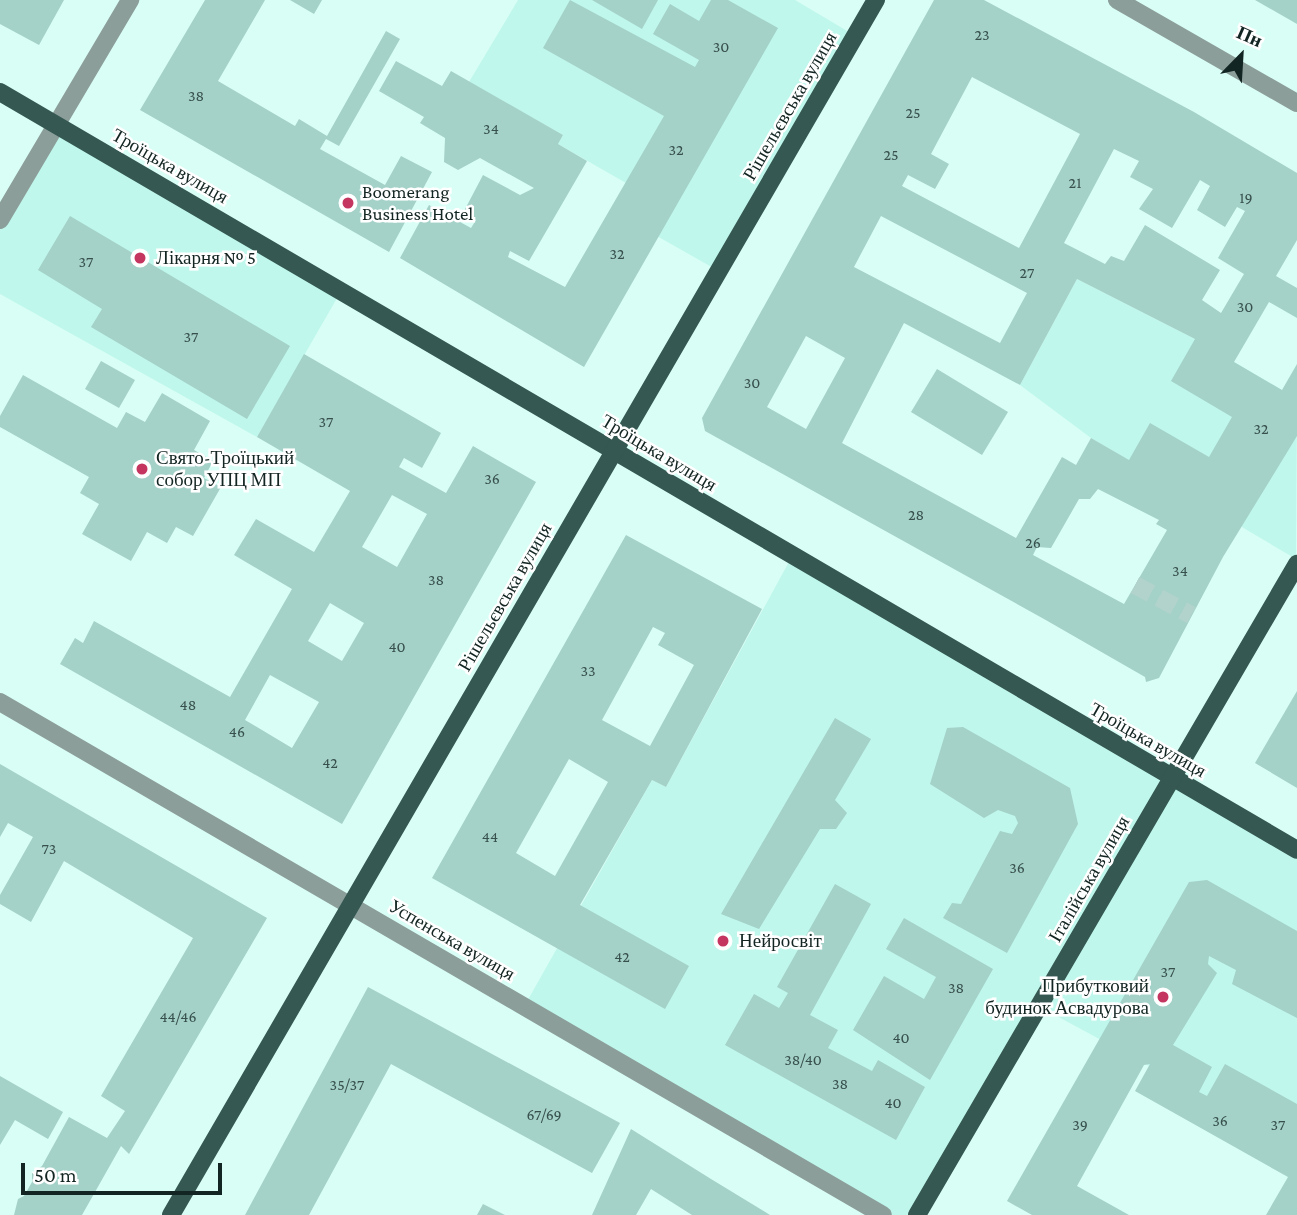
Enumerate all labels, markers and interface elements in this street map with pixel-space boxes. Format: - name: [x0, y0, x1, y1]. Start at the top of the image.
- north arrow: [1206, 21, 1276, 91]
- text: Пн: [1234, 22, 1266, 51]
- house number: 23: [974, 25, 990, 45]
- street label: Рішельєвська вулиця: [738, 28, 842, 184]
- house number: 30: [713, 37, 729, 57]
- house number: 38: [188, 86, 204, 106]
- house number: 25: [905, 103, 921, 123]
- house number: 34: [483, 119, 499, 139]
- street label: Троїцька вулиця: [108, 124, 232, 208]
- house number: 32: [668, 140, 684, 160]
- house number: 25: [883, 145, 899, 165]
- house number: 21: [1069, 173, 1081, 193]
- place label: Boomerang Business Hotel: [362, 181, 473, 225]
- house number: 19: [1239, 188, 1253, 208]
- marker: Boomerang Business Hotel: [340, 195, 356, 211]
- house number: 32: [609, 244, 625, 264]
- place label: Лікарня № 5: [156, 247, 256, 269]
- marker: Лікарня № 5: [130, 248, 150, 268]
- house number: 37: [79, 252, 93, 272]
- house number: 27: [1020, 263, 1034, 283]
- house number: 30: [1237, 297, 1253, 317]
- house number: 37: [184, 327, 198, 347]
- house number: 30: [744, 373, 760, 393]
- street label: Троїцька вулиця: [597, 410, 721, 496]
- house number: 37: [319, 412, 333, 432]
- house number: 32: [1253, 419, 1269, 439]
- place label: Свято-Троїцький собор УПЦ МП: [156, 447, 294, 491]
- marker: Свято-Троїцький собор УПЦ МП: [134, 461, 150, 477]
- house number: 36: [484, 469, 500, 489]
- house number: 28: [908, 505, 924, 525]
- street label: Рішельєвська вулиця: [453, 519, 557, 675]
- house number: 26: [1025, 533, 1041, 553]
- house number: 34: [1172, 561, 1188, 581]
- house number: 38: [428, 570, 444, 590]
- house number: 40: [388, 637, 406, 657]
- house number: 33: [580, 661, 596, 681]
- house number: 48: [180, 695, 196, 715]
- street label: Троїцька вулиця: [1086, 698, 1210, 782]
- house number: 46: [229, 722, 245, 742]
- house number: 42: [322, 753, 338, 773]
- street label: Італійська вулиця: [1044, 812, 1134, 946]
- house number: 44: [482, 827, 498, 847]
- house number: 73: [42, 839, 56, 859]
- house number: 36: [1009, 858, 1025, 878]
- street label: Успенська вулиця: [385, 895, 519, 985]
- place label: Нейросвіт: [739, 930, 822, 952]
- marker: Нейросвіт: [713, 931, 733, 951]
- house number: 42: [614, 947, 630, 967]
- house number: 37: [1161, 962, 1175, 982]
- place label: Прибутковий будинок Асвадурова: [985, 975, 1149, 1019]
- house number: 38: [948, 978, 964, 998]
- marker: Прибутковий будинок Асвадурова: [1155, 989, 1171, 1005]
- house number: 44/46: [159, 1007, 197, 1027]
- house number: 40: [892, 1028, 910, 1048]
- house number: 38/40: [784, 1050, 822, 1070]
- house number: 38: [832, 1074, 848, 1094]
- house number: 35/37: [330, 1075, 364, 1095]
- house number: 40: [884, 1093, 902, 1113]
- house number: 67/69: [526, 1105, 562, 1125]
- house number: 36: [1212, 1111, 1228, 1131]
- house number: 39: [1072, 1115, 1088, 1135]
- house number: 37: [1271, 1115, 1285, 1135]
- scale bar: [24, 1148, 226, 1192]
- text: 50 m: [34, 1163, 77, 1187]

